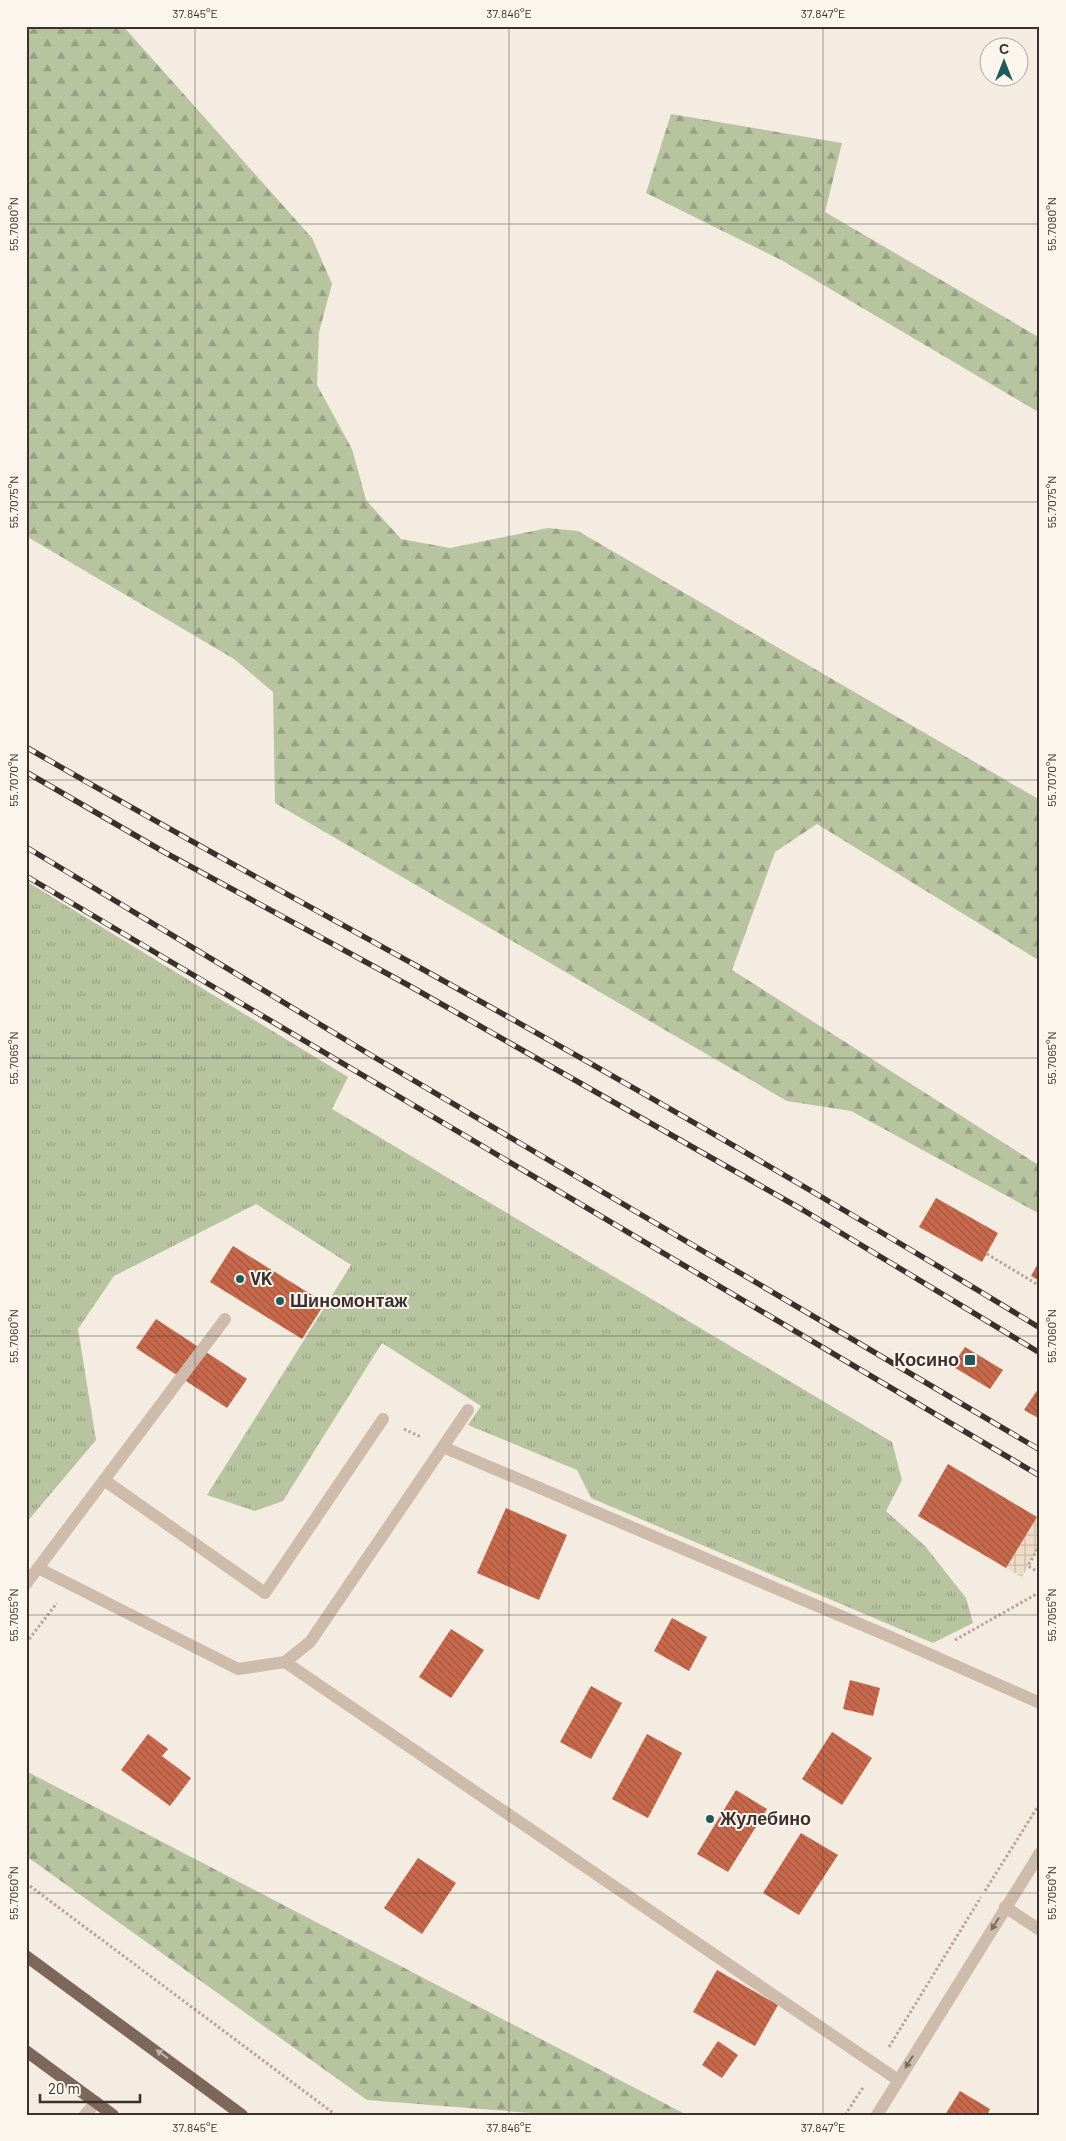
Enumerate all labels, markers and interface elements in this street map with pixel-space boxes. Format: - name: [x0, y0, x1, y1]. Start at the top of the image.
- text: 37.845°E: [172, 6, 218, 20]
- text: 37.846°E: [486, 6, 532, 20]
- text: 37.847°E: [801, 6, 845, 20]
- north arrow: [978, 38, 1028, 88]
- text: С: [999, 40, 1009, 57]
- text: 55.7080°N: [6, 197, 20, 251]
- text: 55.7080°N: [1044, 197, 1058, 251]
- text: 55.7075°N: [6, 476, 20, 528]
- text: 55.7075°N: [1044, 476, 1058, 528]
- text: 55.7070°N: [6, 753, 20, 807]
- text: 55.7070°N: [1044, 753, 1058, 807]
- text: 55.7065°N: [6, 1031, 20, 1085]
- text: 55.7065°N: [1044, 1031, 1058, 1085]
- place label: VK: [250, 1267, 272, 1289]
- marker: VK: [234, 1273, 246, 1285]
- place label: Шиномонтаж: [290, 1289, 408, 1311]
- marker: Шиномонтаж: [274, 1295, 286, 1307]
- text: 55.7060°N: [6, 1309, 20, 1363]
- text: 55.7060°N: [1044, 1309, 1058, 1363]
- place label: Косино: [894, 1348, 959, 1370]
- marker: Косино: [963, 1353, 977, 1367]
- text: 55.7055°N: [6, 1588, 20, 1642]
- text: 55.7055°N: [1044, 1588, 1058, 1642]
- place label: Жулебино: [719, 1807, 811, 1829]
- marker: Жулебино: [704, 1813, 716, 1825]
- text: 55.7050°N: [6, 1866, 20, 1920]
- text: 55.7050°N: [1044, 1866, 1058, 1920]
- one-way arrow: [990, 1917, 999, 1930]
- one-way arrow: [155, 2049, 169, 2059]
- one-way arrow: [904, 2055, 914, 2068]
- scale bar: [40, 2071, 140, 2103]
- text: 20 m: [48, 2079, 80, 2097]
- text: 37.845°E: [172, 2120, 218, 2134]
- text: 37.846°E: [486, 2120, 532, 2134]
- text: 37.847°E: [801, 2120, 845, 2134]

